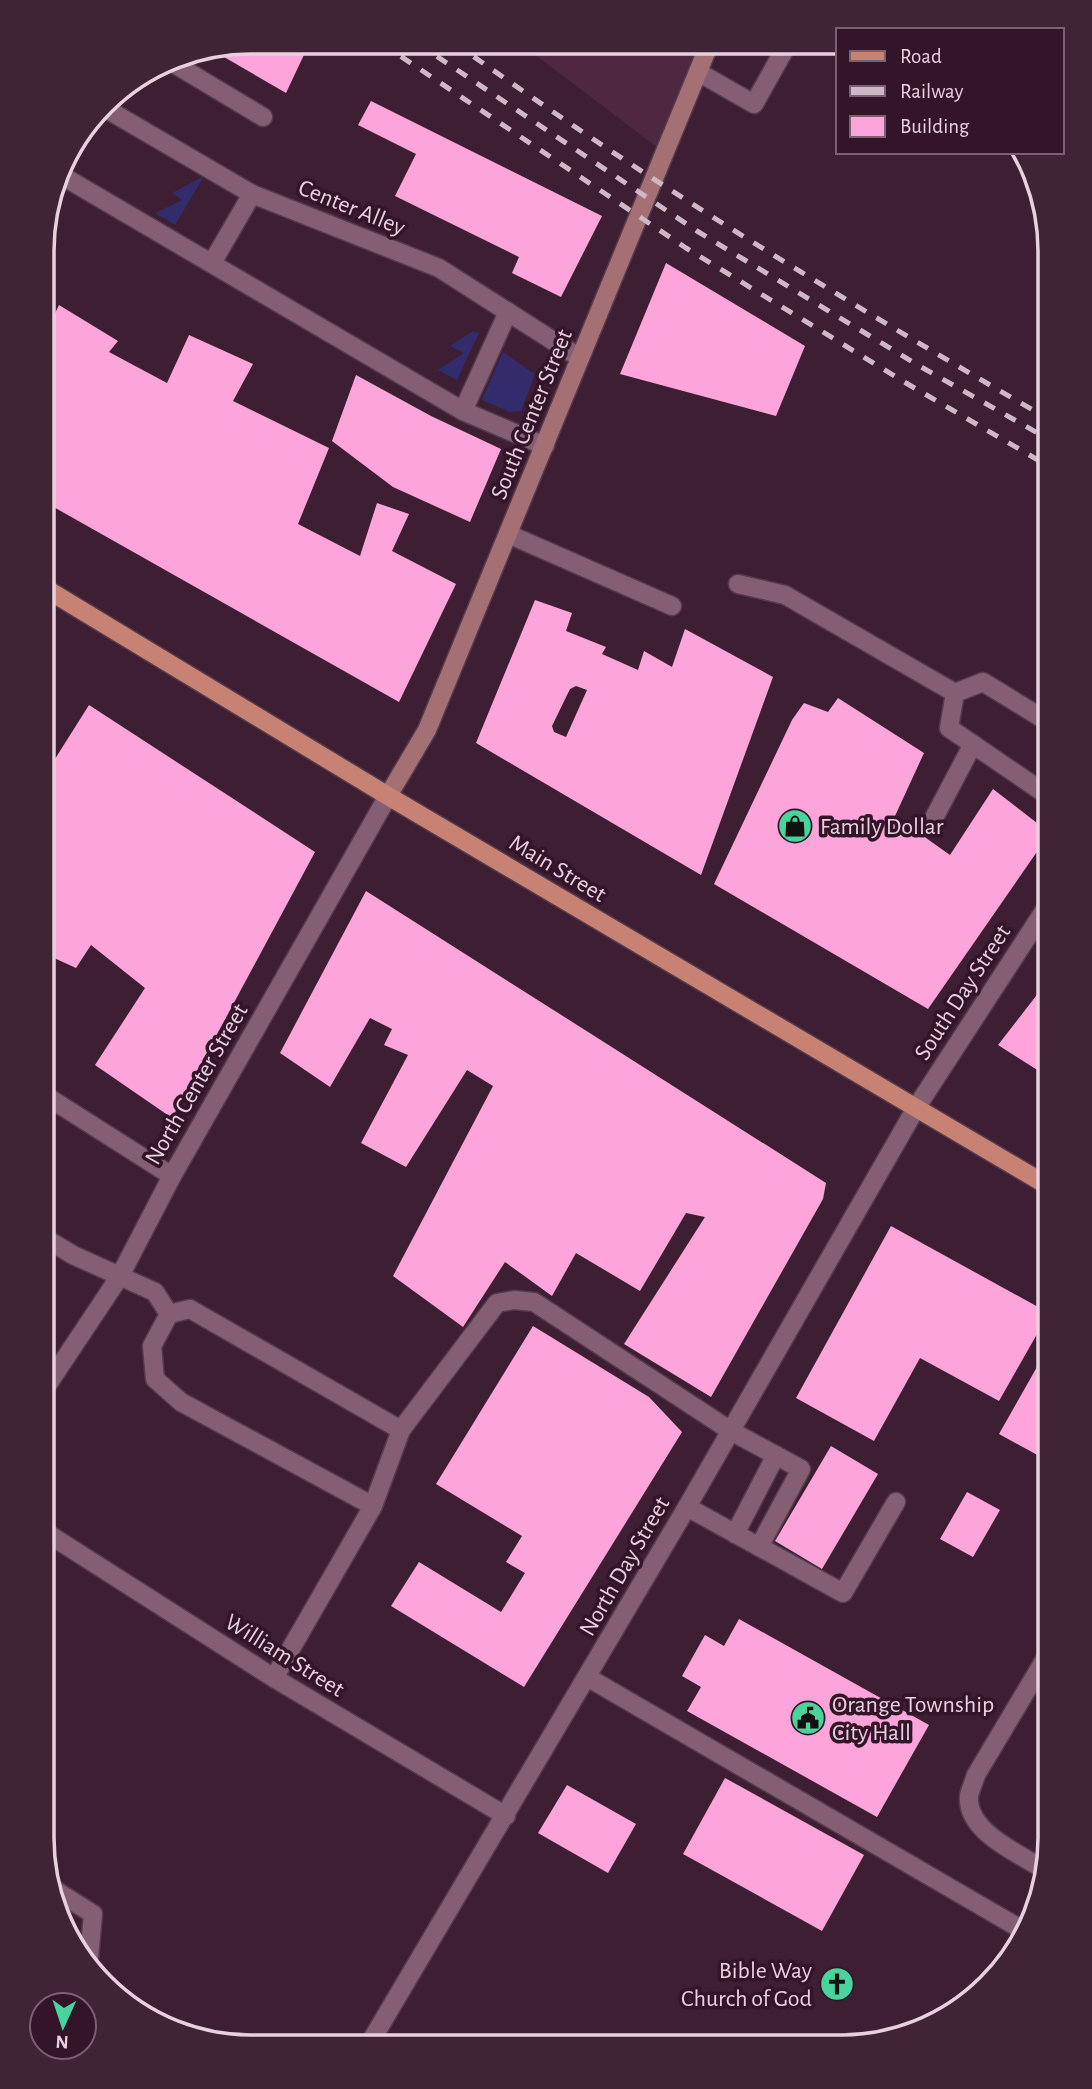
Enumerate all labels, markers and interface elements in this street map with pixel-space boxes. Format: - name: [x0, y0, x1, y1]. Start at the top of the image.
- legend: [836, 28, 1064, 154]
- text: Road: [900, 46, 942, 67]
- text: Railway: [900, 81, 963, 102]
- text: Building: [900, 116, 970, 137]
- street label: Center Alley: [295, 176, 408, 240]
- street label: South Center Street: [487, 326, 577, 503]
- shop icon: Family Dollar: [776, 807, 814, 845]
- place label: Family Dollar: [820, 815, 944, 839]
- street label: Main Street: [505, 831, 610, 907]
- street label: South Day Street: [910, 920, 1016, 1064]
- street label: North Center Street: [141, 1000, 253, 1169]
- street label: North Day Street: [575, 1493, 674, 1640]
- street label: William Street: [221, 1610, 349, 1702]
- place label: Orange Township City Hall: [832, 1693, 994, 1745]
- public building icon: Orange Township City Hall: [789, 1699, 827, 1737]
- place label: Bible Way Church of God: [681, 1959, 812, 2011]
- church icon: Bible Way Church of God: [818, 1965, 856, 2003]
- north arrow: [28, 1991, 98, 2061]
- text: N: [55, 2032, 69, 2051]

